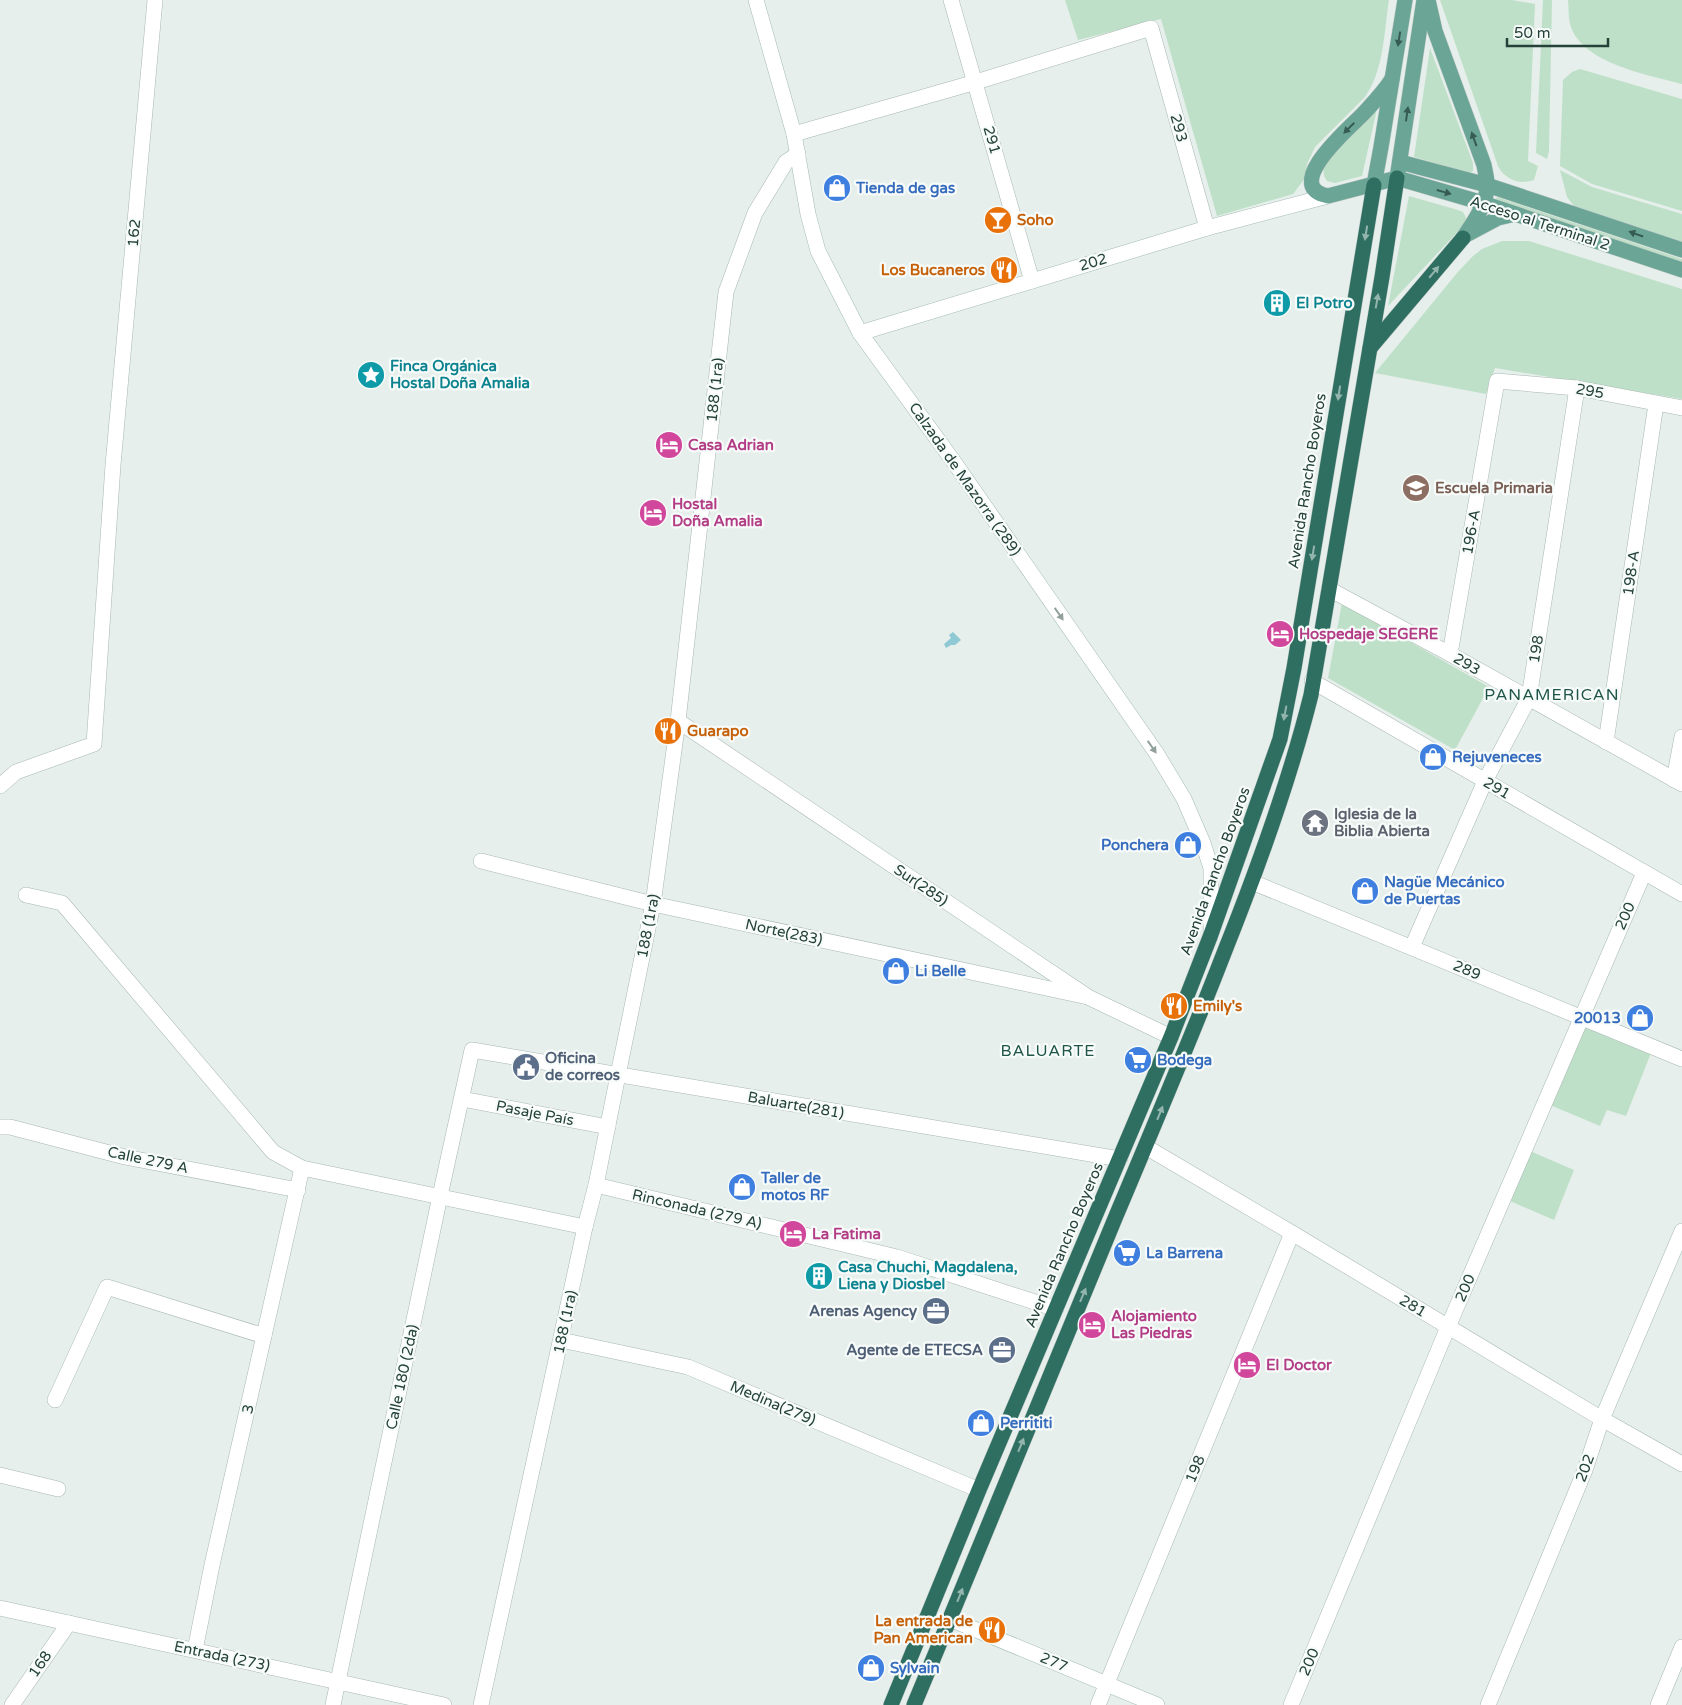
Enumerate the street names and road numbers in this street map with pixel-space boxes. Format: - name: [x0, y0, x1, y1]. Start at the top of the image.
- street label: 293: [1166, 112, 1192, 144]
- street label: 291: [979, 124, 1005, 156]
- street label: Acceso al Terminal 2: [1468, 192, 1612, 254]
- street label: 162: [124, 218, 144, 248]
- street label: 202: [1077, 249, 1109, 275]
- street label: 188 (1ra): [703, 357, 727, 423]
- street label: 295: [1575, 380, 1605, 402]
- street label: Avenida Rancho Boyeros: [1284, 392, 1330, 570]
- street label: Calzada de Mazorra (289): [905, 399, 1025, 559]
- street label: 196-A: [1458, 508, 1484, 556]
- street label: 198-A: [1619, 549, 1643, 597]
- street label: 198: [1525, 634, 1547, 664]
- street label: 293: [1450, 649, 1484, 679]
- street label: 291: [1480, 773, 1514, 803]
- street label: Avenida Rancho Boyeros: [1176, 784, 1254, 958]
- street label: Sur(285): [890, 860, 952, 910]
- street label: 188 (1ra): [633, 892, 663, 960]
- street label: 200: [1611, 899, 1639, 933]
- street label: Norte(283): [744, 915, 824, 949]
- street label: 289: [1451, 956, 1483, 984]
- street label: Baluarte(281): [746, 1088, 846, 1122]
- street label: Pasaje País: [495, 1097, 575, 1129]
- street label: Calle 279 A: [106, 1143, 190, 1177]
- street label: Avenida Rancho Boyeros: [1021, 1160, 1107, 1330]
- street label: Rinconada (279 A): [630, 1185, 764, 1233]
- street label: 200: [1451, 1271, 1479, 1305]
- street label: 188 (1ra): [549, 1288, 581, 1356]
- street label: 281: [1396, 1291, 1430, 1321]
- street label: Calle 180 (2da): [382, 1323, 422, 1431]
- street label: Medina(279): [728, 1377, 818, 1429]
- street label: 3: [238, 1402, 258, 1416]
- street label: 202: [1572, 1452, 1598, 1484]
- street label: 198: [1181, 1453, 1209, 1485]
- street label: Entrada (273): [172, 1637, 272, 1675]
- street label: 200: [1295, 1645, 1323, 1679]
- street label: 168: [25, 1647, 55, 1681]
- street label: 277: [1038, 1648, 1070, 1676]

